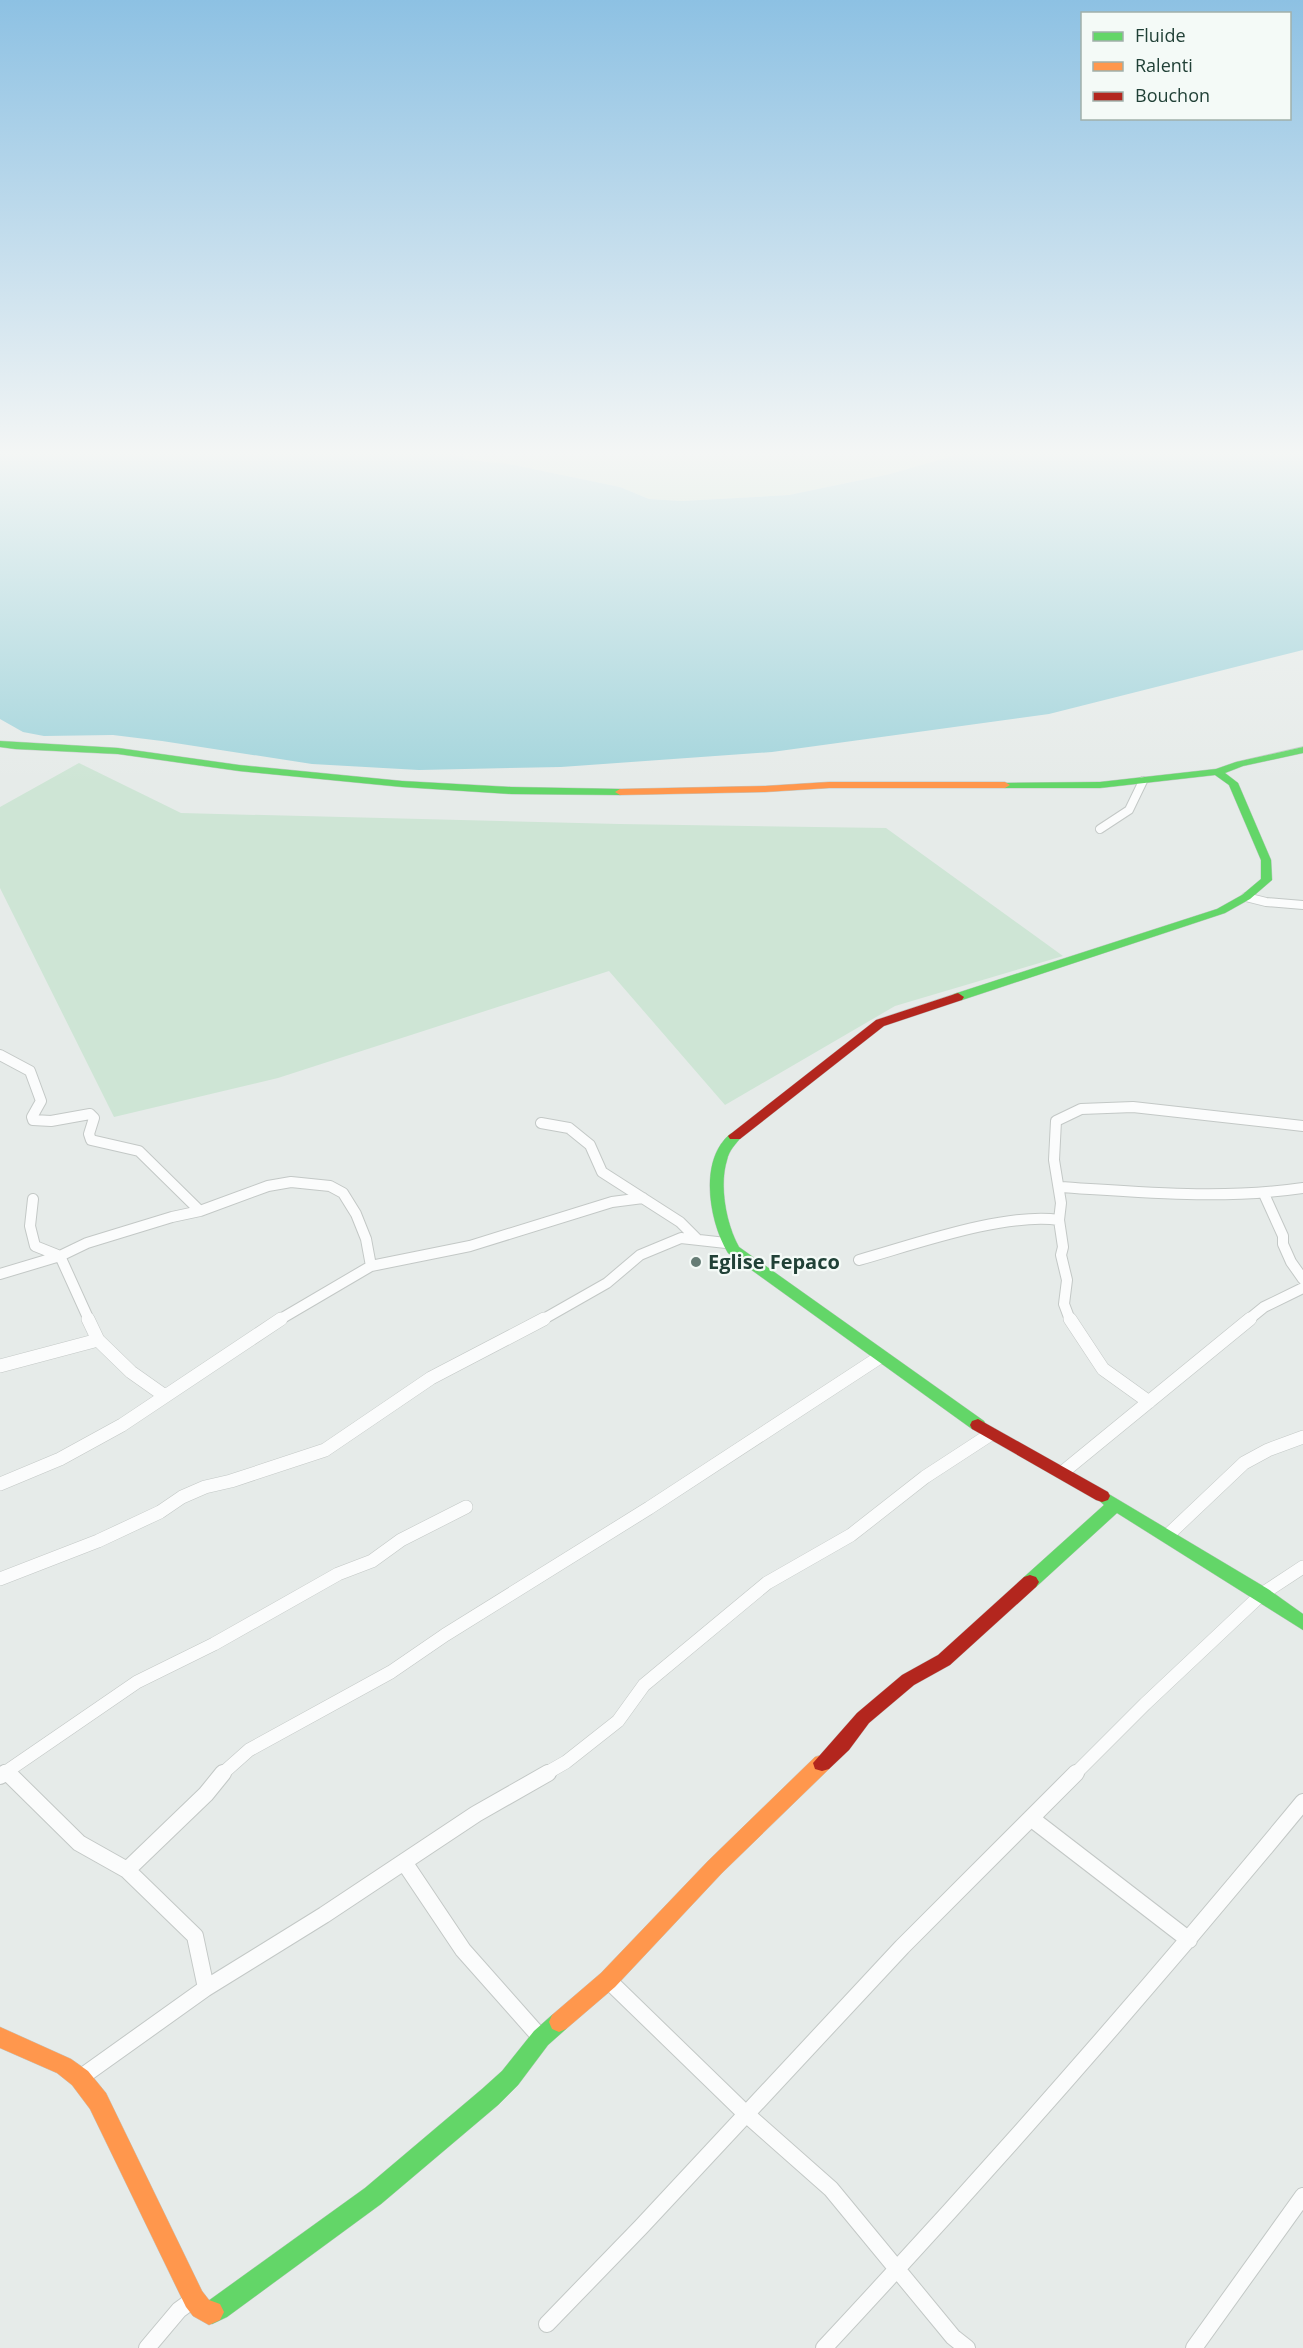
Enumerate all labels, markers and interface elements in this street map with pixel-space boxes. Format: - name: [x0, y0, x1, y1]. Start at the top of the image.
- legend: [1081, 12, 1291, 120]
- text: Fluide: [1135, 23, 1186, 47]
- text: Ralenti: [1135, 53, 1193, 77]
- text: Bouchon: [1135, 83, 1210, 107]
- place label: Eglise Fepaco: [708, 1248, 840, 1275]
- marker: Eglise Fepaco: [689, 1255, 703, 1269]

